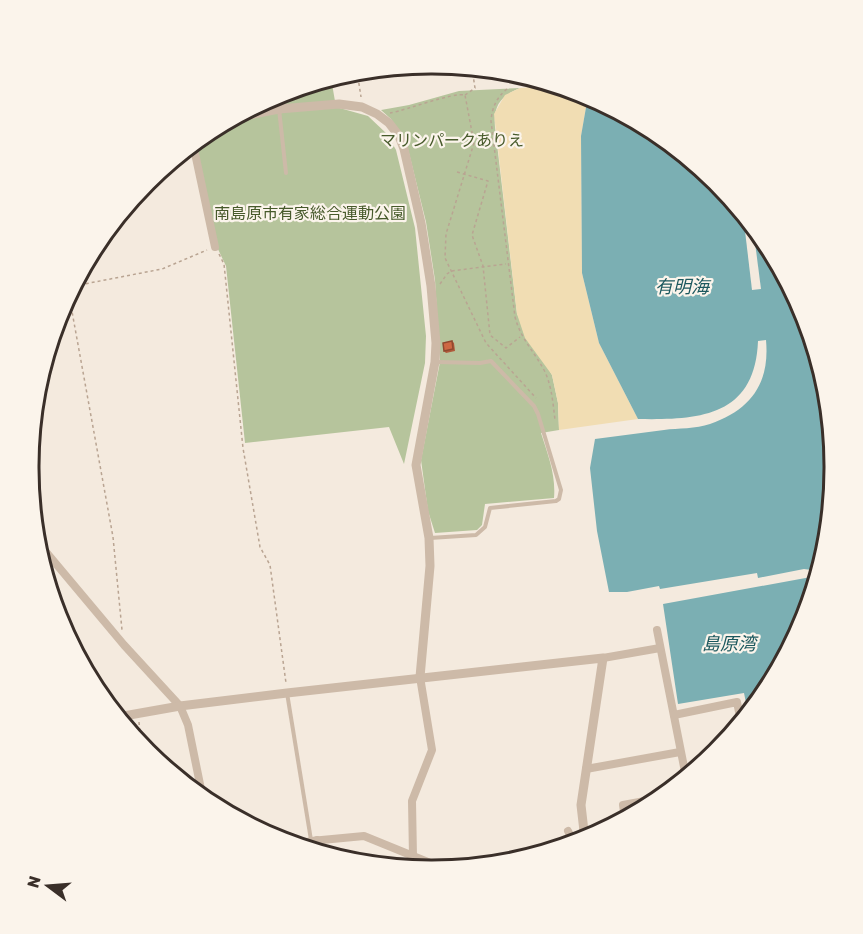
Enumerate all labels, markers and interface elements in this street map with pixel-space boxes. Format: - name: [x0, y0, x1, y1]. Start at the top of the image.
- park label: マリンパークありえ: [380, 131, 524, 150]
- park label: 南島原市有家総合運動公園: [214, 204, 406, 223]
- water label: 有明海: [655, 276, 712, 298]
- water label: 島原湾: [702, 633, 759, 655]
- north arrow: [18, 856, 78, 916]
- text: N: [23, 874, 45, 890]

